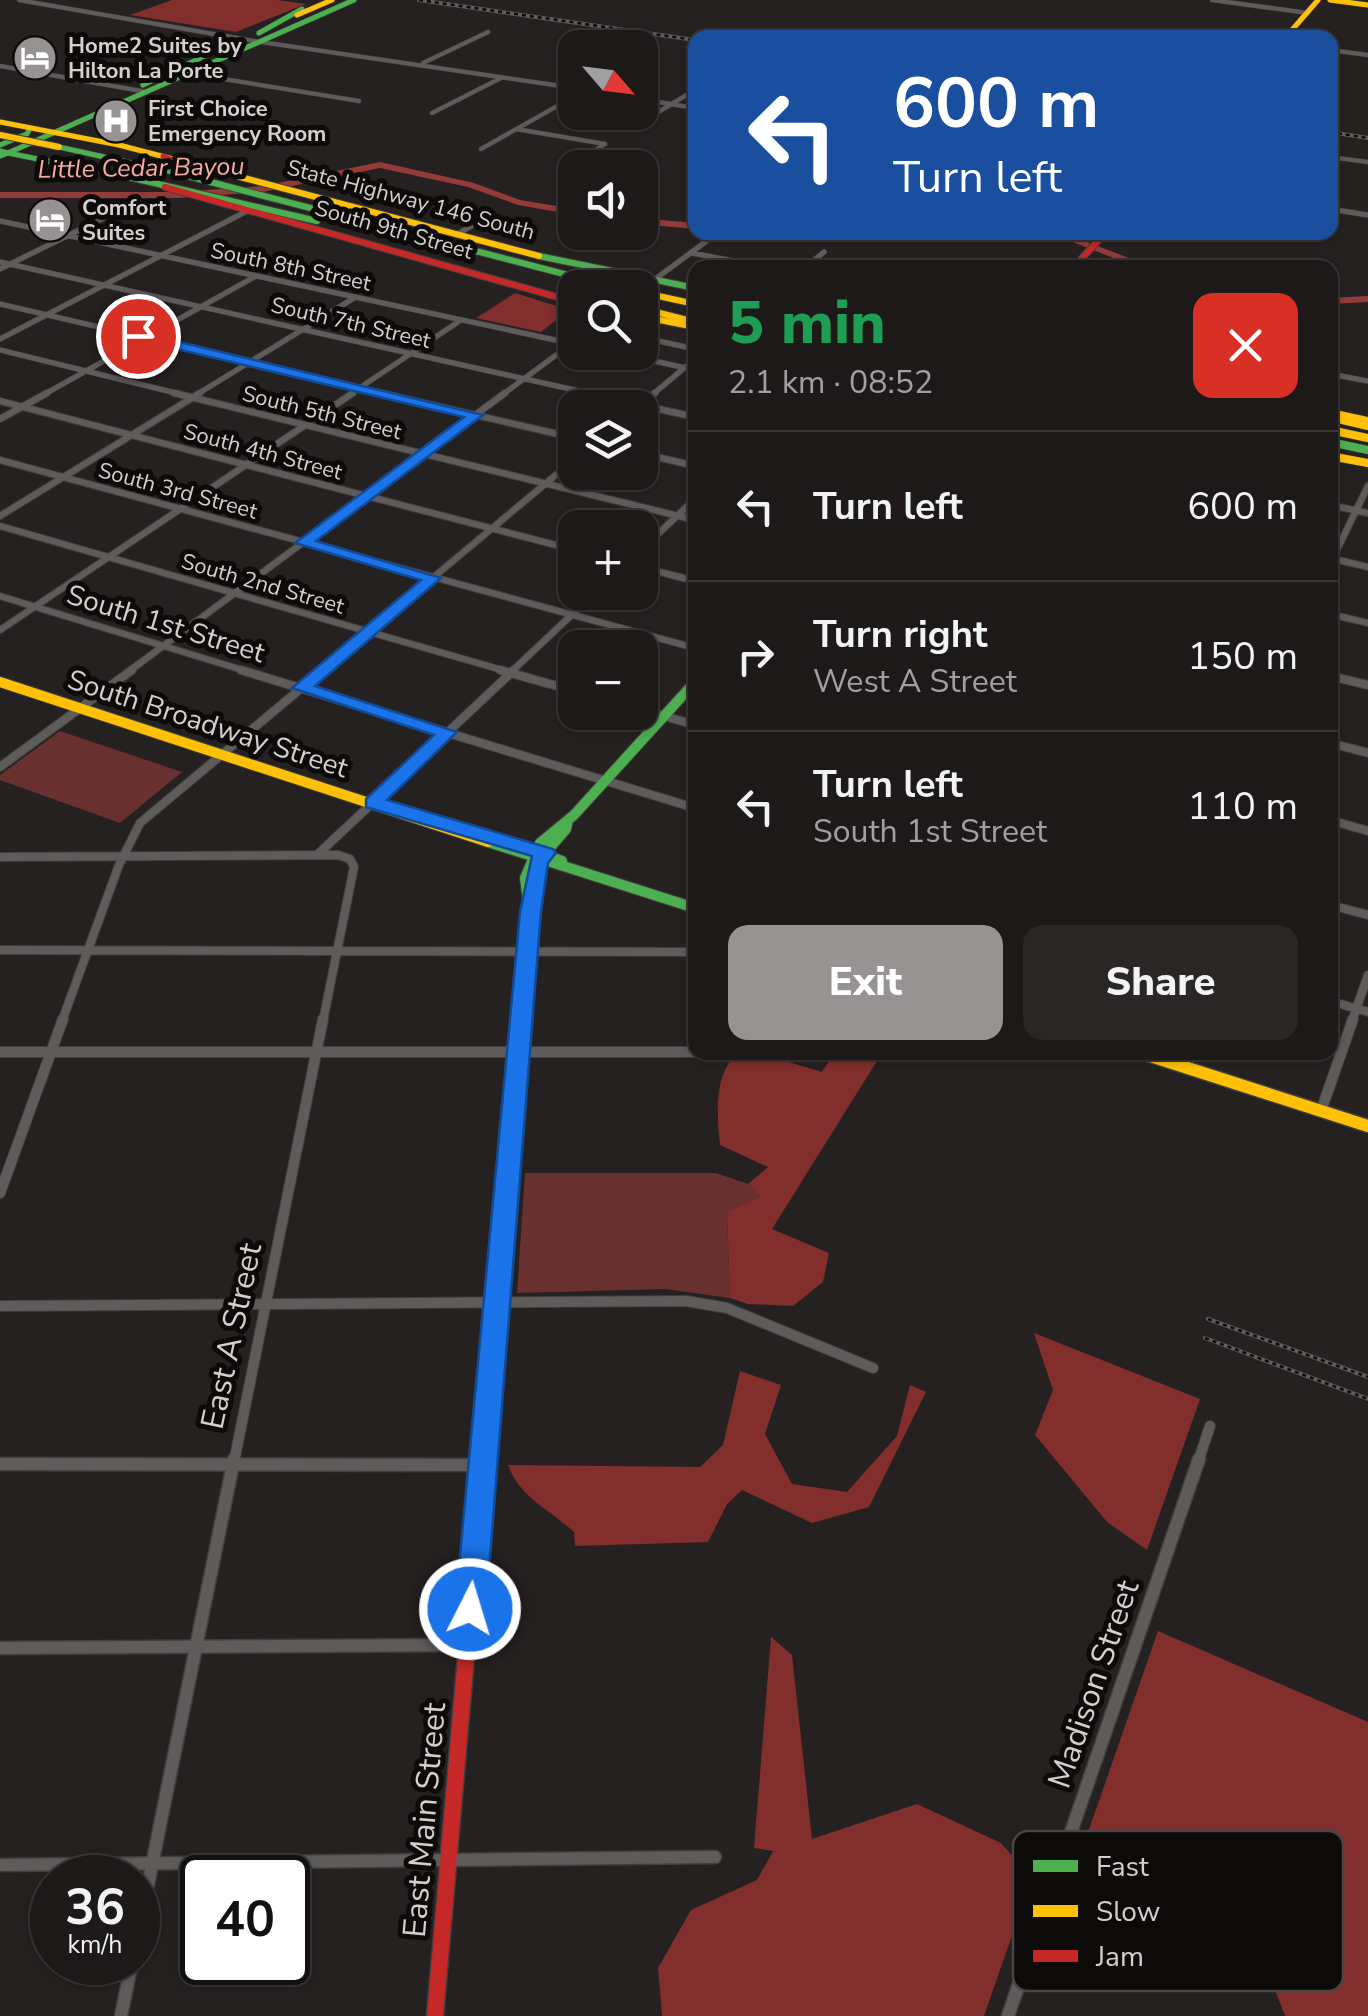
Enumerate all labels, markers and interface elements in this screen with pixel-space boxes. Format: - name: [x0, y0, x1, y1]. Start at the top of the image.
- north arrow: [558, 30, 658, 130]
- map controls: [558, 30, 658, 730]
- place label: Home2 Suites by Hilton La Porte: [68, 31, 242, 86]
- hotel icon: Home2 Suites by Hilton La Porte: [12, 35, 58, 81]
- text: 600 m: [893, 56, 1099, 152]
- icon: left: [728, 70, 858, 200]
- place label: First Choice Emergency Room: [148, 94, 326, 149]
- hospital icon: First Choice Emergency Room: [93, 98, 139, 144]
- text: Turn left: [893, 147, 1062, 208]
- water label: Little Cedar Bayou: [37, 149, 245, 187]
- button: sound: [558, 150, 658, 250]
- street label: State Highway 146 South: [284, 152, 538, 247]
- place label: Comfort Suites: [82, 193, 167, 248]
- street label: South 9th Street: [311, 193, 477, 267]
- hotel icon: Comfort Suites: [27, 197, 73, 243]
- street label: South 8th Street: [208, 235, 374, 299]
- button: search: [558, 270, 658, 370]
- text: 5 min: [728, 282, 886, 364]
- street label: South 7th Street: [268, 290, 434, 356]
- button: close: [1193, 293, 1298, 398]
- pin: [96, 294, 181, 379]
- icon: arrive: [111, 309, 166, 364]
- text: 2.1 km · 08:52: [728, 361, 933, 404]
- street label: South 5th Street: [239, 379, 405, 447]
- button: layers: [558, 390, 658, 490]
- street label: South 4th Street: [180, 416, 346, 488]
- street label: South 3rd Street: [95, 455, 261, 527]
- icon: left: [728, 479, 783, 534]
- text: Turn left: [813, 481, 963, 532]
- text: 600 m: [1187, 481, 1298, 532]
- button: +: [558, 510, 658, 610]
- street label: South 2nd Street: [178, 546, 348, 622]
- street label: South 1st Street: [62, 576, 269, 672]
- text: Turn right: [813, 609, 988, 660]
- icon: right: [728, 629, 783, 684]
- button: −: [558, 630, 658, 730]
- text: 150 m: [1187, 631, 1298, 682]
- text: West A Street: [813, 660, 1017, 703]
- street label: South Broadway Street: [63, 661, 353, 787]
- text: Turn left: [813, 759, 963, 810]
- icon: left: [728, 779, 783, 834]
- text: 110 m: [1187, 781, 1298, 832]
- text: South 1st Street: [813, 810, 1047, 853]
- button: Exit: [728, 925, 1003, 1040]
- button: Share: [1023, 925, 1298, 1040]
- street label: East A Street: [191, 1238, 272, 1433]
- position arrow: [418, 1557, 522, 1661]
- street label: Madison Street: [1038, 1574, 1149, 1794]
- street label: East Main Street: [393, 1700, 456, 1939]
- legend: [1013, 1831, 1343, 1991]
- text: Fast: [1096, 1848, 1149, 1886]
- speed limit sign: 40: [180, 1855, 310, 1985]
- text: 36: [65, 1873, 125, 1942]
- text: Slow: [1096, 1893, 1160, 1931]
- text: km/h: [67, 1928, 123, 1962]
- text: Jam: [1095, 1938, 1144, 1976]

